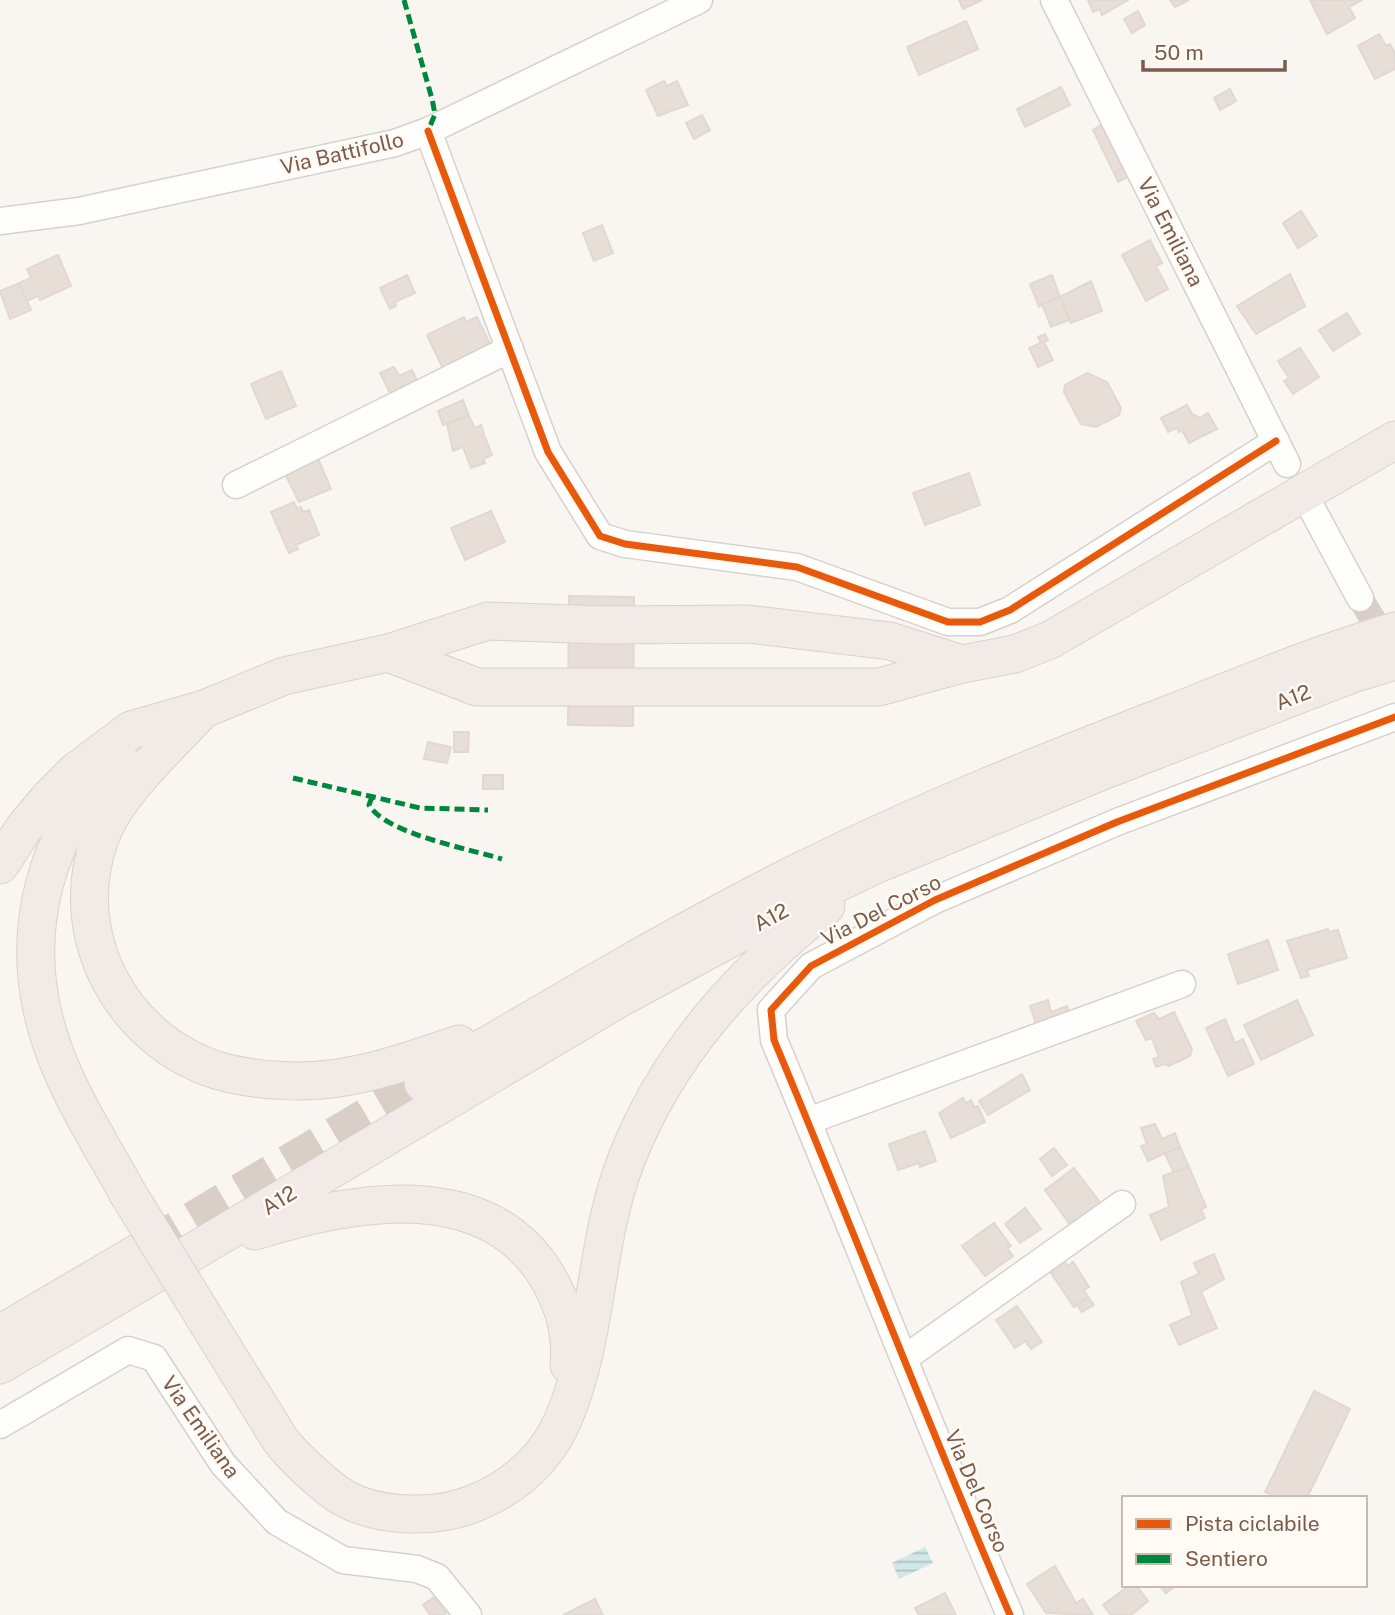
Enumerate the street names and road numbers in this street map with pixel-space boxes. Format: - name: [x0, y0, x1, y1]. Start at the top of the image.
- street label: Via Battifollo: [278, 127, 406, 179]
- street label: Via Emiliana: [1133, 173, 1209, 291]
- street label: A12: [1272, 679, 1314, 715]
- street label: Via Del Corso: [817, 869, 945, 951]
- street label: A12: [749, 898, 793, 936]
- street label: A12: [257, 1180, 301, 1220]
- street label: Via Emiliana: [157, 1371, 245, 1483]
- street label: Via Del Corso: [940, 1426, 1014, 1556]

